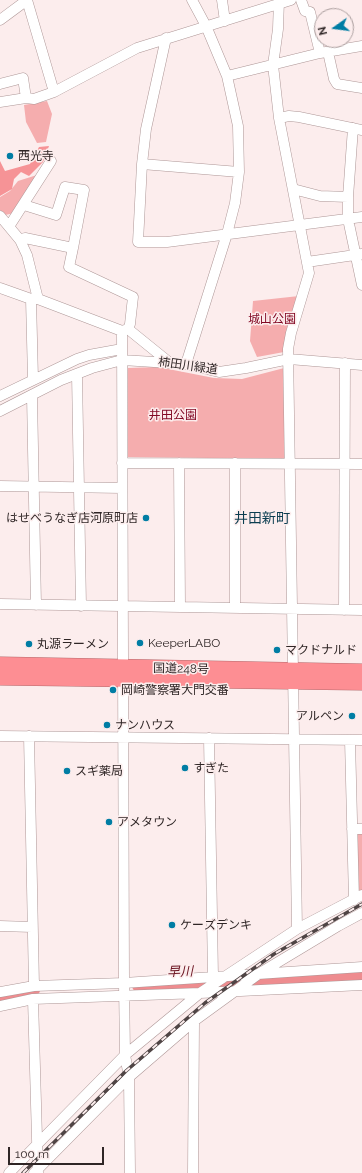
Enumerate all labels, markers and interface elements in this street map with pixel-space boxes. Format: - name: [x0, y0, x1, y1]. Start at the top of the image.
- north arrow: [314, 8, 354, 48]
- text: N: [316, 25, 330, 36]
- place label: 西光寺: [18, 149, 54, 163]
- marker: 西光寺: [5, 151, 15, 161]
- park label: 城山公園: [248, 312, 296, 326]
- street label: 柿田川緑道: [157, 355, 219, 377]
- park label: 井田公園: [149, 408, 197, 422]
- place label: はせべうなぎ店河原町店: [6, 511, 138, 525]
- district label: 井田新町: [234, 511, 290, 527]
- marker: はせべうなぎ店河原町店: [141, 513, 151, 523]
- place label: KeeperLABO: [148, 636, 220, 650]
- place label: 丸源ラーメン: [37, 637, 109, 651]
- marker: KeeperLABO: [135, 638, 145, 648]
- marker: 丸源ラーメン: [24, 639, 34, 649]
- place label: マクドナルド: [285, 643, 357, 657]
- marker: マクドナルド: [272, 645, 282, 655]
- street label: 国道248号: [153, 661, 209, 677]
- place label: 岡崎警察署大門交番: [121, 683, 229, 697]
- marker: 岡崎警察署大門交番: [108, 685, 118, 695]
- place label: アルペン: [296, 709, 344, 723]
- marker: アルペン: [347, 711, 357, 721]
- place label: ナンハウス: [115, 718, 175, 732]
- marker: ナンハウス: [102, 720, 112, 730]
- place label: すぎた: [193, 761, 229, 775]
- marker: すぎた: [180, 763, 190, 773]
- place label: スギ薬局: [75, 764, 123, 778]
- marker: スギ薬局: [62, 766, 72, 776]
- place label: アメタウン: [117, 815, 177, 829]
- marker: アメタウン: [104, 817, 114, 827]
- place label: ケーズデンキ: [180, 918, 252, 932]
- marker: ケーズデンキ: [167, 920, 177, 930]
- water label: 早川: [167, 964, 193, 980]
- scale bar: [10, 1139, 106, 1165]
- text: 100 m: [15, 1147, 49, 1161]

